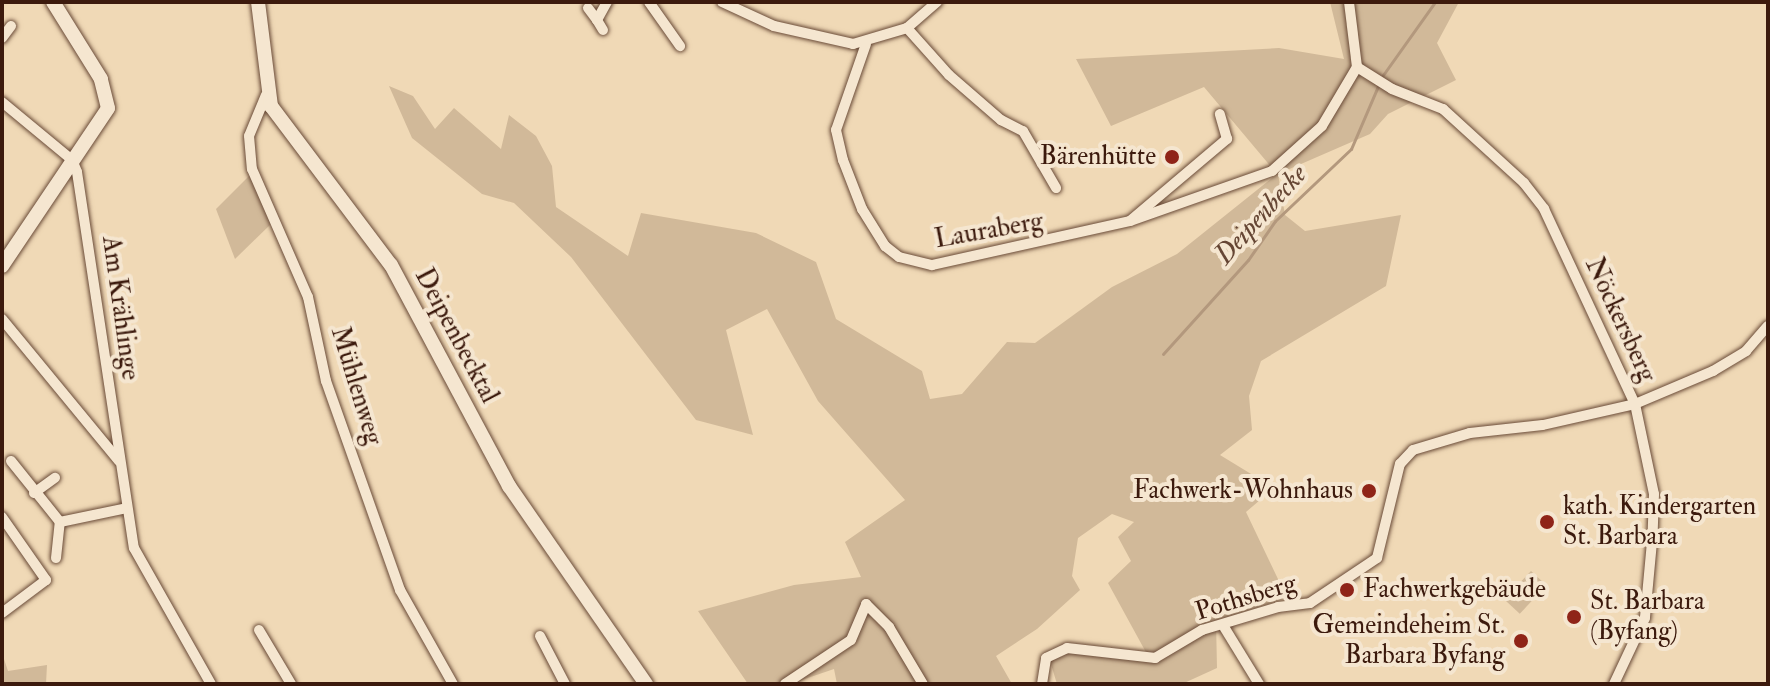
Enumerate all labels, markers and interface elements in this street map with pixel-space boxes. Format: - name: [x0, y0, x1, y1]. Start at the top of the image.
- place label: Bärenhütte: [1040, 141, 1156, 173]
- marker: Bärenhütte: [1163, 148, 1181, 166]
- water label: Deipenbecke: [1208, 158, 1314, 272]
- street label: Lauraberg: [932, 206, 1046, 256]
- street label: Am Krählinge: [94, 234, 146, 382]
- street label: Nöckersberg: [1578, 253, 1662, 387]
- street label: Deipenbecktal: [407, 263, 505, 409]
- street label: Mühlenweg: [323, 323, 389, 449]
- place label: Fachwerk-Wohnhaus: [1133, 475, 1353, 507]
- marker: Fachwerk-Wohnhaus: [1360, 482, 1378, 500]
- place label: kath. Kindergarten St. Barbara: [1563, 491, 1756, 552]
- marker: kath. Kindergarten St. Barbara: [1538, 513, 1556, 531]
- street label: Pothsberg: [1192, 568, 1300, 628]
- place label: Fachwerkgebäude: [1363, 574, 1546, 606]
- marker: Fachwerkgebäude: [1338, 581, 1356, 599]
- place label: St. Barbara (Byfang): [1590, 586, 1705, 648]
- marker: St. Barbara (Byfang): [1565, 608, 1583, 626]
- place label: Gemeindeheim St. Barbara Byfang: [1312, 610, 1505, 672]
- marker: Gemeindeheim St. Barbara Byfang: [1512, 632, 1530, 650]

